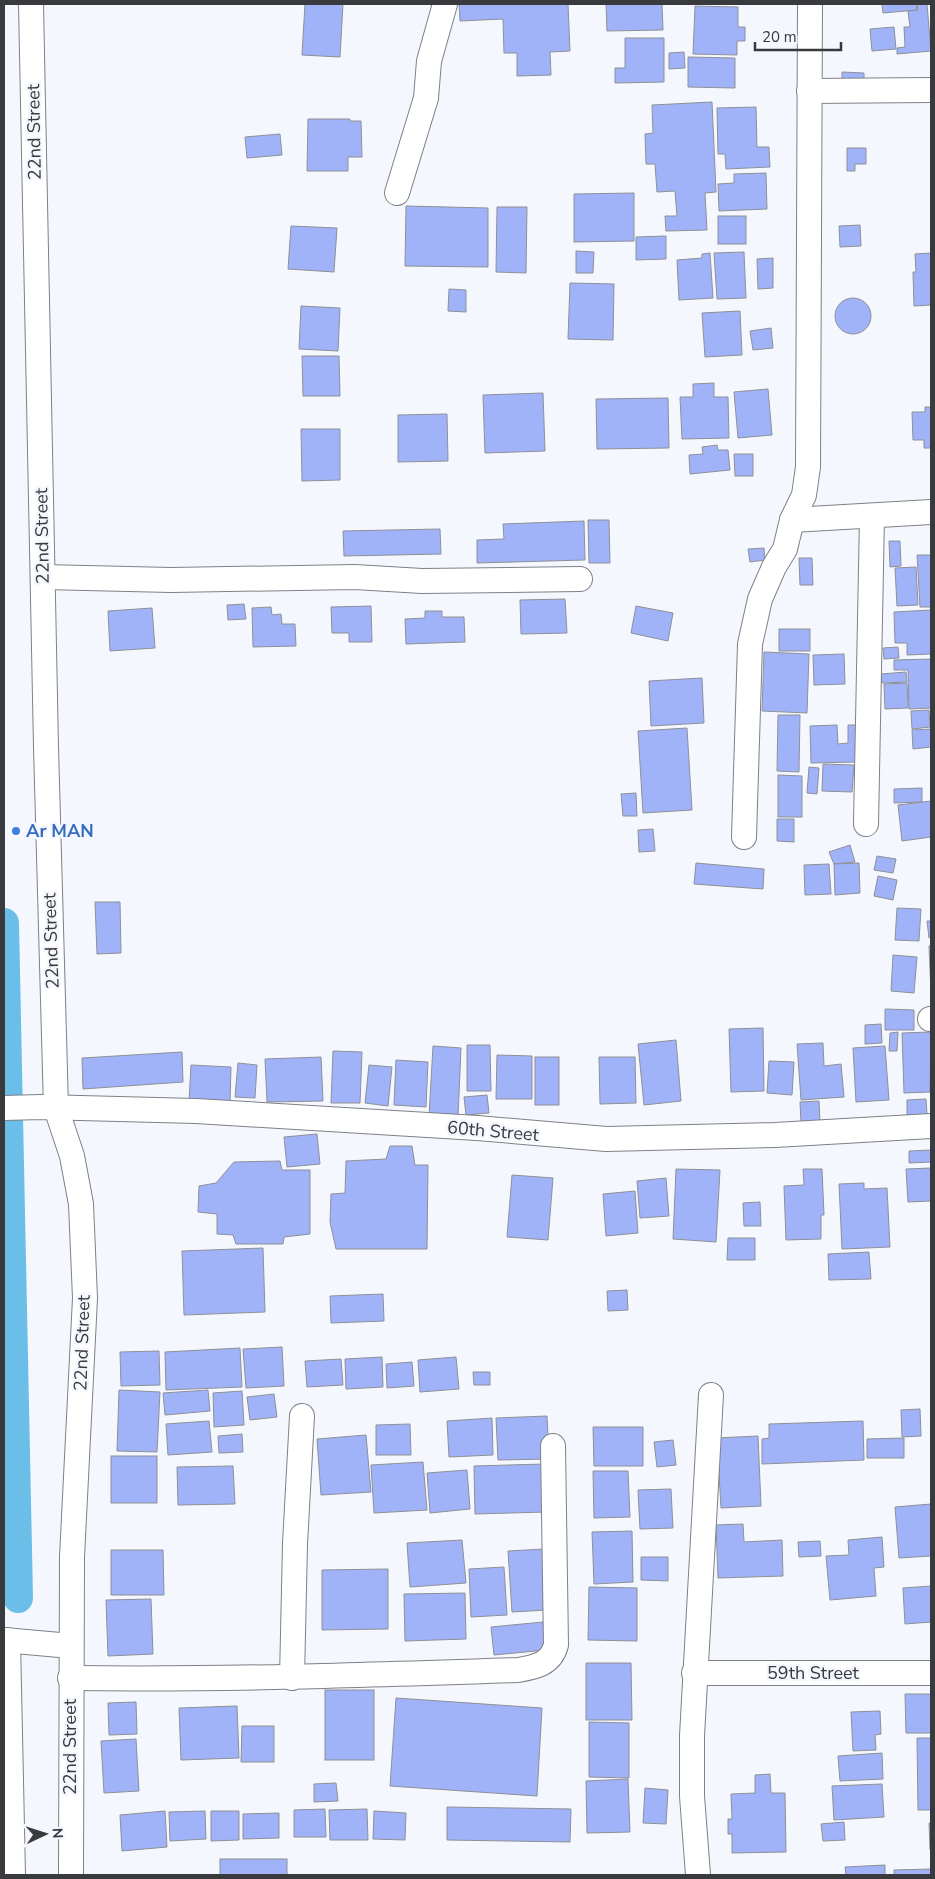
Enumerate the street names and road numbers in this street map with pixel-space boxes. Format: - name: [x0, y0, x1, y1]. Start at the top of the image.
- street label: 22nd Street: [21, 83, 47, 180]
- street label: 22nd Street: [29, 487, 55, 584]
- street label: 22nd Street: [37, 892, 65, 989]
- street label: 60th Street: [446, 1115, 540, 1147]
- street label: 22nd Street: [68, 1294, 96, 1391]
- street label: 59th Street: [767, 1661, 860, 1685]
- street label: 22nd Street: [58, 1698, 82, 1795]

